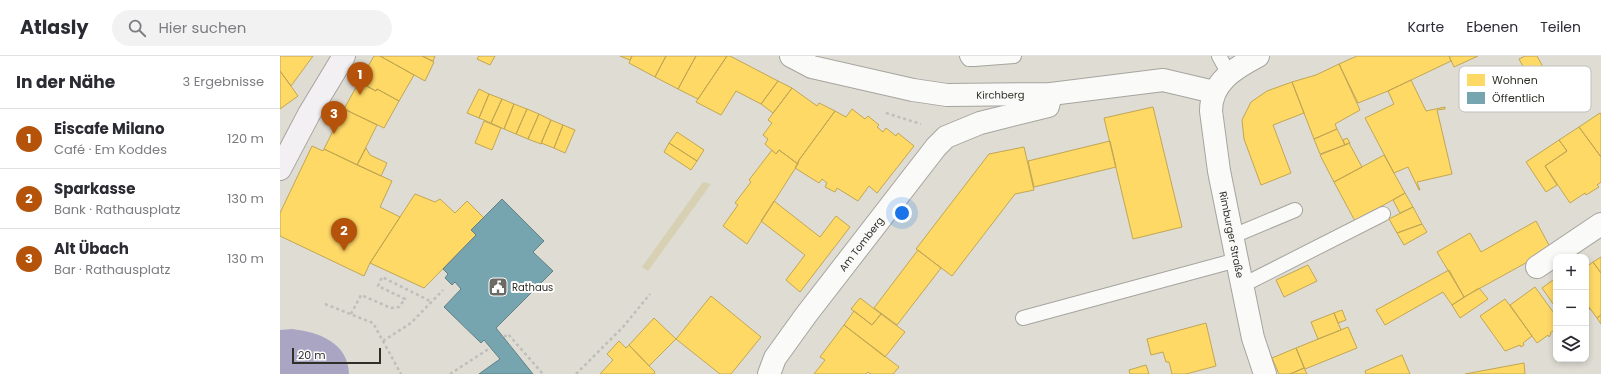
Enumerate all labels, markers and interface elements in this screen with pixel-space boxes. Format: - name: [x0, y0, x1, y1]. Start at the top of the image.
- search box: [112, 10, 392, 46]
- text: Atlasly: [20, 14, 88, 41]
- icon: search: [126, 17, 148, 39]
- text: Hier suchen: [158, 17, 246, 38]
- text: Karte: [1407, 17, 1444, 37]
- text: Ebenen: [1466, 17, 1518, 37]
- text: Teilen: [1540, 17, 1581, 37]
- pin: 1: [347, 62, 373, 95]
- legend: [1459, 66, 1591, 112]
- text: In der Nähe: [16, 70, 115, 94]
- text: 3 Ergebnisse: [183, 72, 264, 91]
- text: Wohnen: [1492, 72, 1538, 88]
- street label: Kirchberg: [976, 87, 1024, 102]
- text: Öffentlich: [1492, 90, 1545, 106]
- pin: 3: [321, 101, 347, 134]
- text: Eiscafe Milano: [54, 118, 164, 139]
- text: 1: [27, 129, 31, 148]
- text: 120 m: [227, 129, 264, 148]
- text: Café · Em Koddes: [54, 140, 167, 159]
- text: Sparkasse: [54, 178, 135, 199]
- text: 2: [25, 189, 33, 208]
- text: 130 m: [227, 189, 264, 208]
- street label: Rimburger Straße: [1216, 190, 1248, 279]
- text: Bank · Rathausplatz: [54, 200, 181, 219]
- your location: [892, 203, 912, 223]
- street label: Am Tomberg: [835, 213, 887, 274]
- pin: 2: [331, 218, 357, 251]
- text: Alt Übach: [54, 238, 129, 259]
- text: 3: [25, 249, 33, 268]
- text: 130 m: [227, 249, 264, 268]
- map controls: [1553, 254, 1589, 362]
- button: +: [1553, 254, 1589, 290]
- text: Bar · Rathausplatz: [54, 260, 170, 279]
- public building icon: Rathaus: [487, 276, 509, 298]
- place label: Rathaus: [512, 280, 553, 295]
- button: −: [1553, 290, 1589, 326]
- button: layers: [1553, 326, 1589, 362]
- scale bar: [292, 346, 381, 365]
- text: 20 m: [298, 347, 326, 363]

